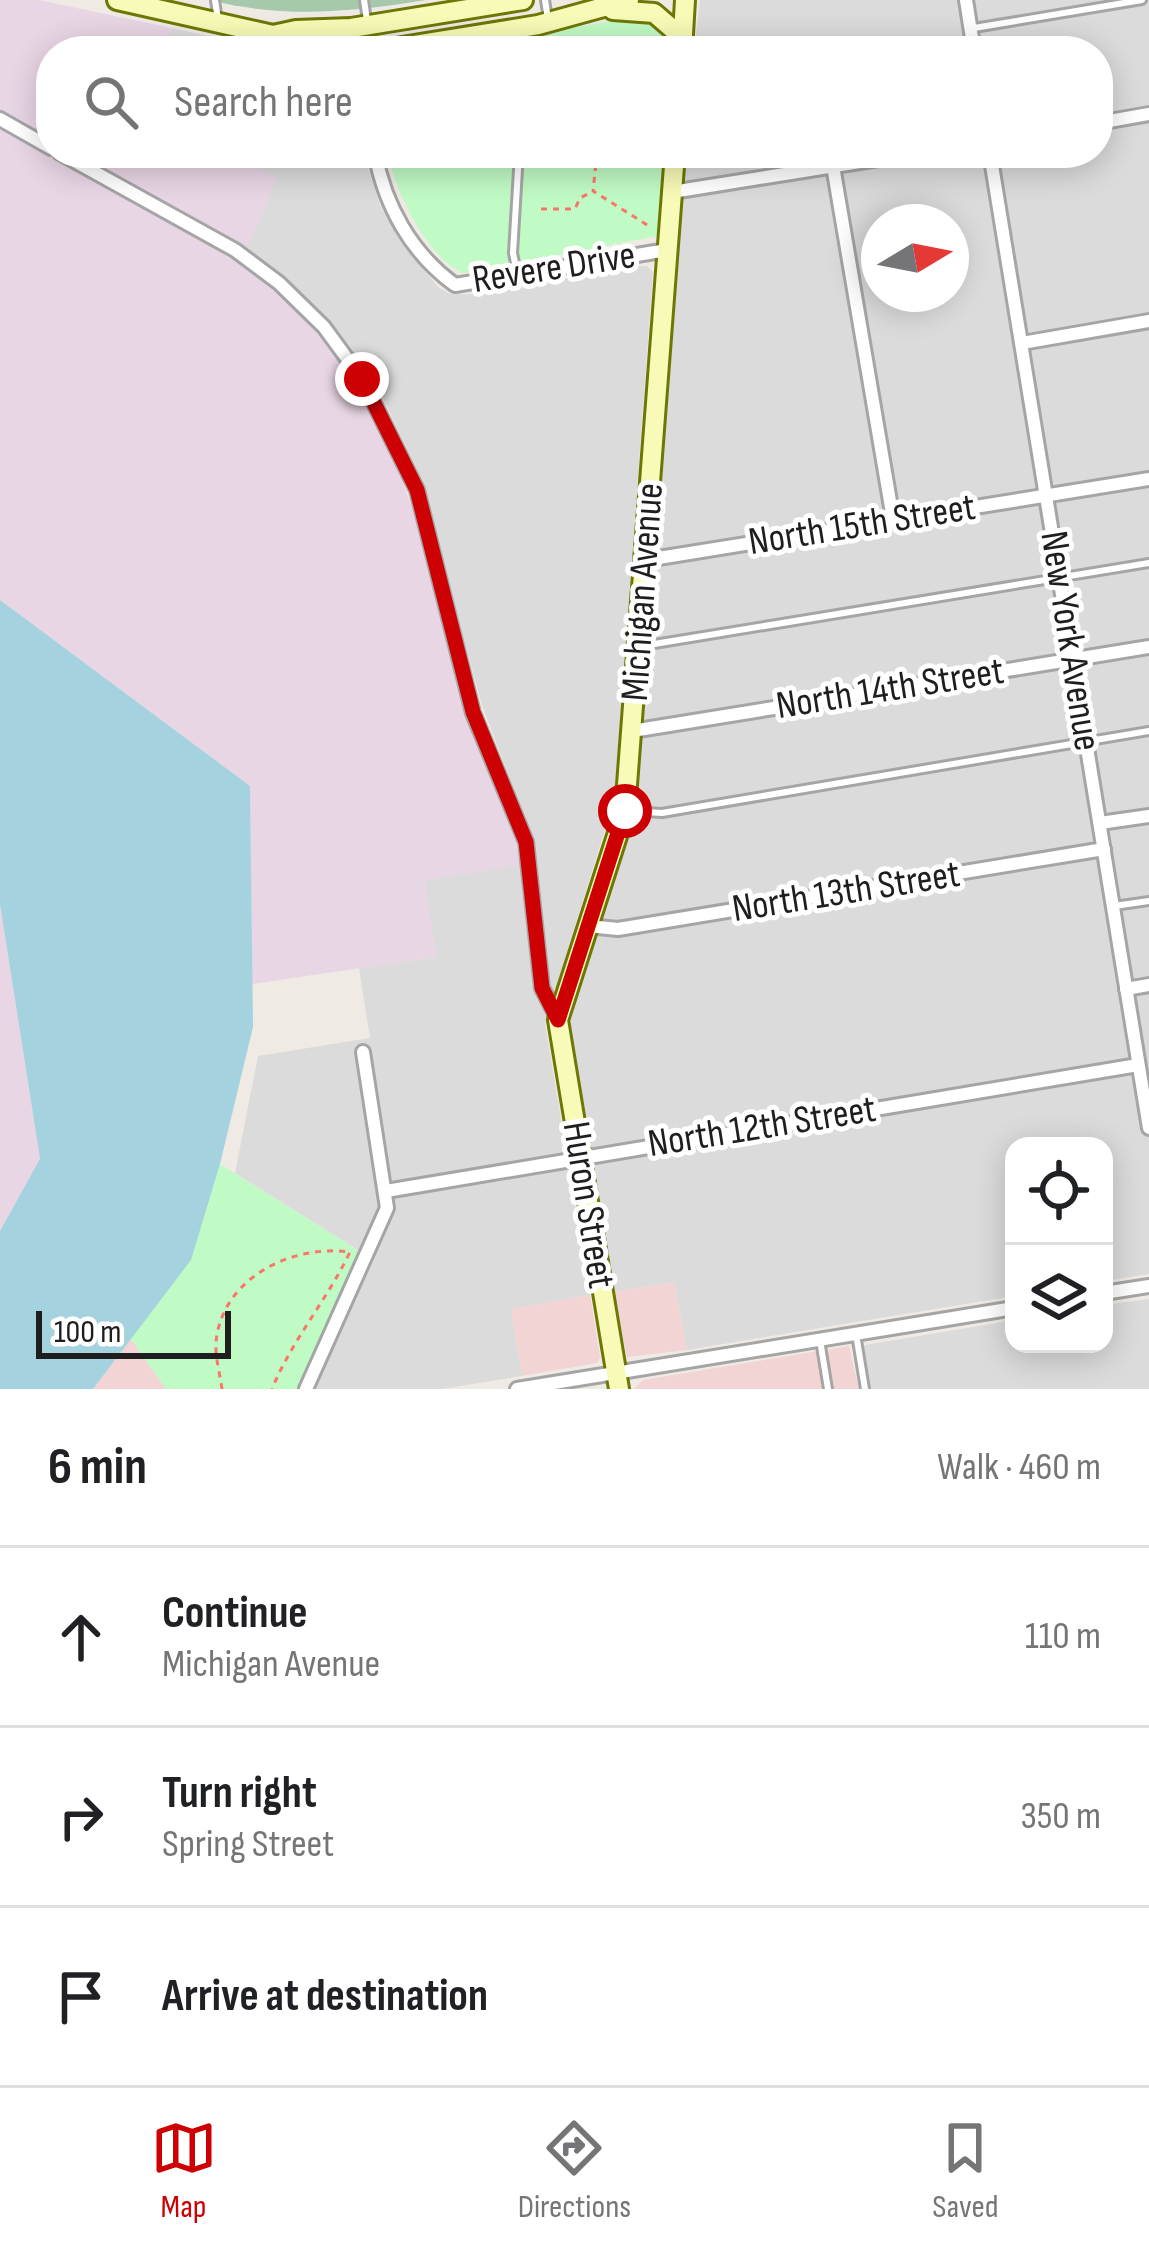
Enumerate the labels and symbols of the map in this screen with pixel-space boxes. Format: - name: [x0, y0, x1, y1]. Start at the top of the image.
- north arrow: [861, 204, 969, 312]
- street label: Revere Drive: [469, 232, 639, 304]
- route end: [335, 352, 389, 406]
- street label: Michigan Avenue: [612, 481, 674, 703]
- street label: North 15th Street: [745, 484, 979, 566]
- street label: New York Avenue: [1029, 528, 1111, 754]
- street label: North 14th Street: [773, 648, 1007, 730]
- route start: [598, 784, 652, 838]
- street label: North 13th Street: [729, 851, 963, 933]
- street label: North 12th Street: [645, 1086, 879, 1168]
- street label: Huron Street: [552, 1118, 624, 1292]
- scale bar: [36, 1305, 231, 1358]

